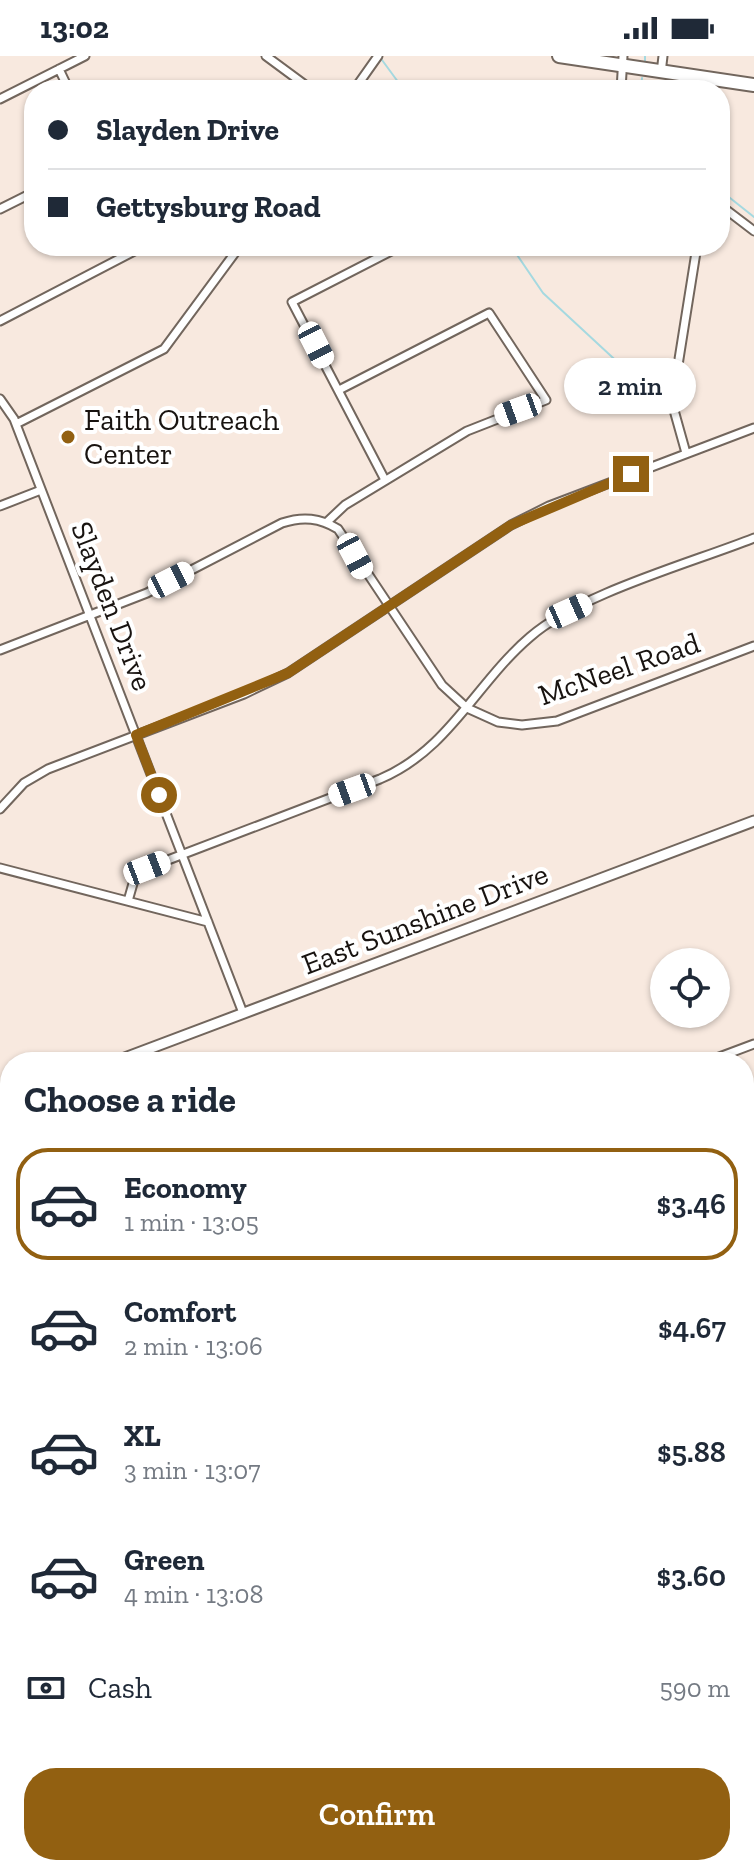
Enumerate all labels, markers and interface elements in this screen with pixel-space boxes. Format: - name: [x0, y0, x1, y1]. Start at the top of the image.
- text: 13:02: [40, 10, 109, 46]
- text: Slayden Drive: [96, 112, 279, 148]
- text: Gettysburg Road: [96, 189, 321, 225]
- car: [294, 318, 338, 372]
- callout: 2 min: [565, 358, 697, 414]
- text: 2 min: [598, 370, 662, 402]
- car: [491, 391, 545, 429]
- place label: Faith Outreach Center: [84, 402, 280, 472]
- marker: Faith Outreach Center: [59, 428, 77, 446]
- route end: [613, 456, 649, 492]
- street label: Slayden Drive: [63, 516, 161, 696]
- car: [333, 529, 377, 583]
- car: [144, 558, 198, 602]
- car: [542, 590, 596, 632]
- street label: McNeel Road: [534, 624, 705, 713]
- car: [325, 771, 379, 809]
- route start: [141, 777, 177, 813]
- car: [120, 848, 174, 888]
- street label: East Sunshine Drive: [297, 856, 553, 982]
- map controls: [650, 948, 730, 1028]
- button: locate: [650, 948, 730, 1028]
- text: Choose a ride: [24, 1078, 236, 1121]
- icon: car: [28, 1168, 100, 1240]
- text: Economy: [124, 1170, 247, 1206]
- text: $3.46: [657, 1186, 726, 1222]
- text: 1 min · 13:05: [124, 1206, 259, 1238]
- icon: car: [28, 1292, 100, 1364]
- text: Comfort: [124, 1294, 236, 1330]
- text: $4.67: [658, 1310, 726, 1346]
- text: 2 min · 13:06: [124, 1330, 263, 1362]
- icon: car: [28, 1416, 100, 1488]
- text: XL: [124, 1418, 161, 1454]
- text: $5.88: [657, 1434, 726, 1470]
- text: 3 min · 13:07: [124, 1454, 261, 1486]
- icon: car: [28, 1540, 100, 1612]
- text: Green: [124, 1542, 204, 1578]
- text: $3.60: [657, 1558, 726, 1594]
- text: 4 min · 13:08: [124, 1578, 264, 1610]
- icon: cash: [24, 1666, 68, 1710]
- text: Cash: [88, 1670, 152, 1706]
- text: 590 m: [660, 1672, 730, 1704]
- button: Confirm: [24, 1768, 730, 1860]

